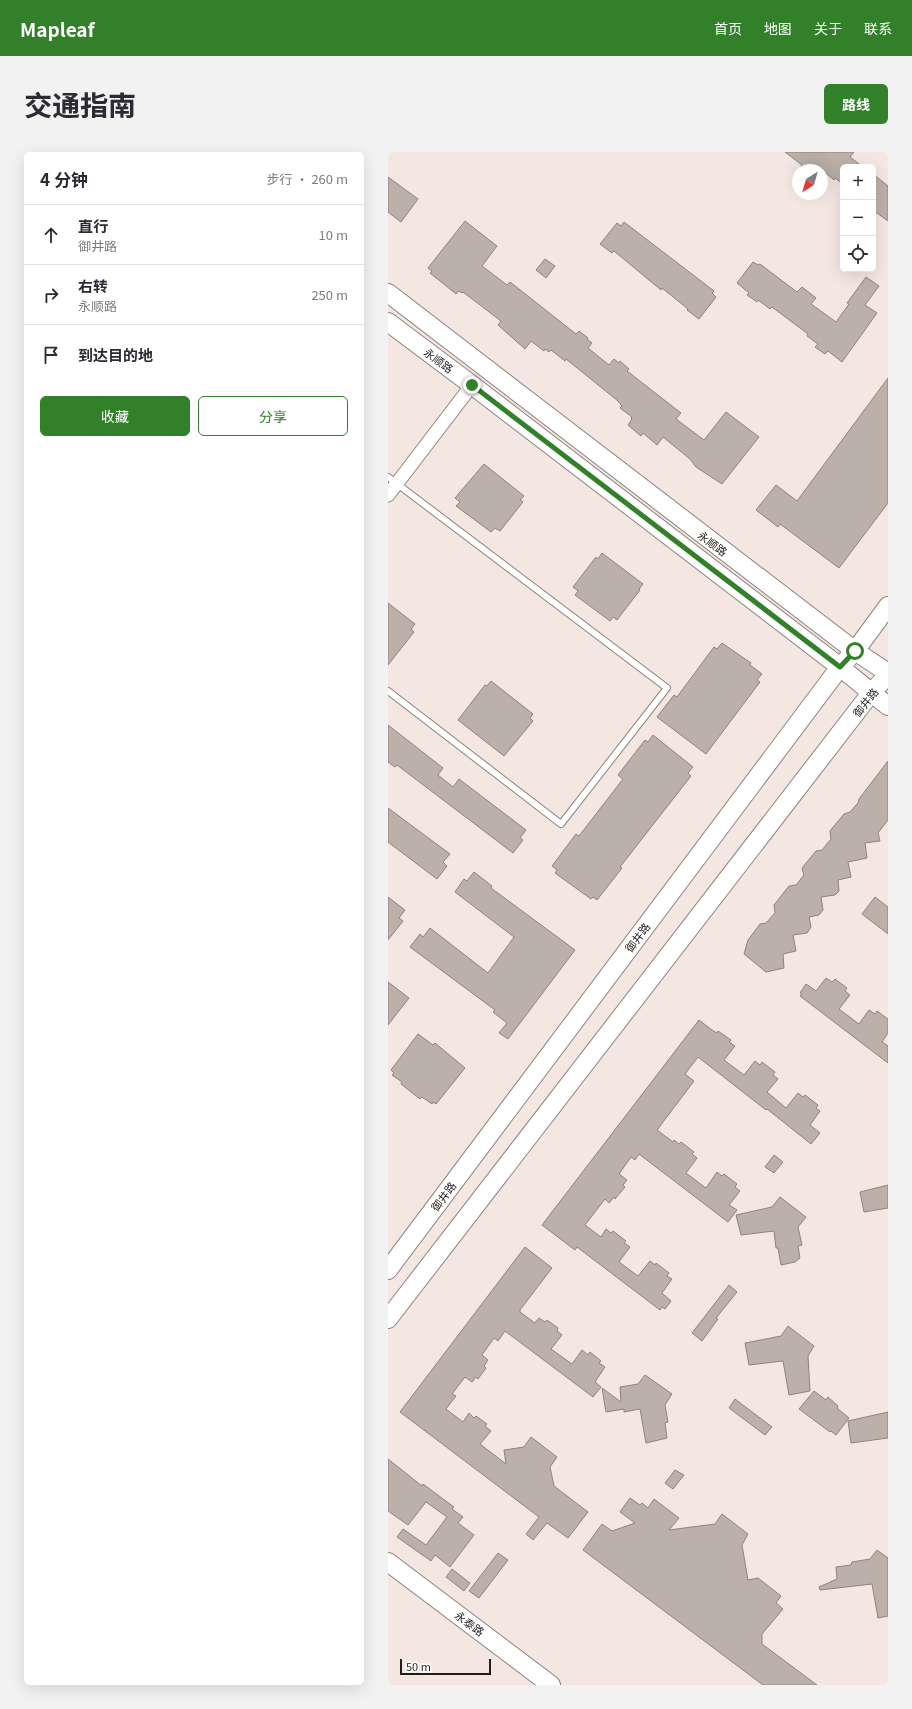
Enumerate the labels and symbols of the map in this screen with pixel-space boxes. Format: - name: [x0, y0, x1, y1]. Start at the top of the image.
- north arrow: [792, 164, 828, 200]
- street label: 永顺路: [421, 344, 457, 376]
- route end: [463, 376, 481, 394]
- street label: 永顺路: [695, 527, 731, 559]
- route start: [846, 642, 864, 660]
- street label: 御井路: [848, 684, 882, 721]
- street label: 御井路: [620, 919, 653, 956]
- street label: 御井路: [426, 1178, 459, 1215]
- street label: 永泰路: [452, 1607, 488, 1639]
- scale bar: [400, 1657, 491, 1676]

